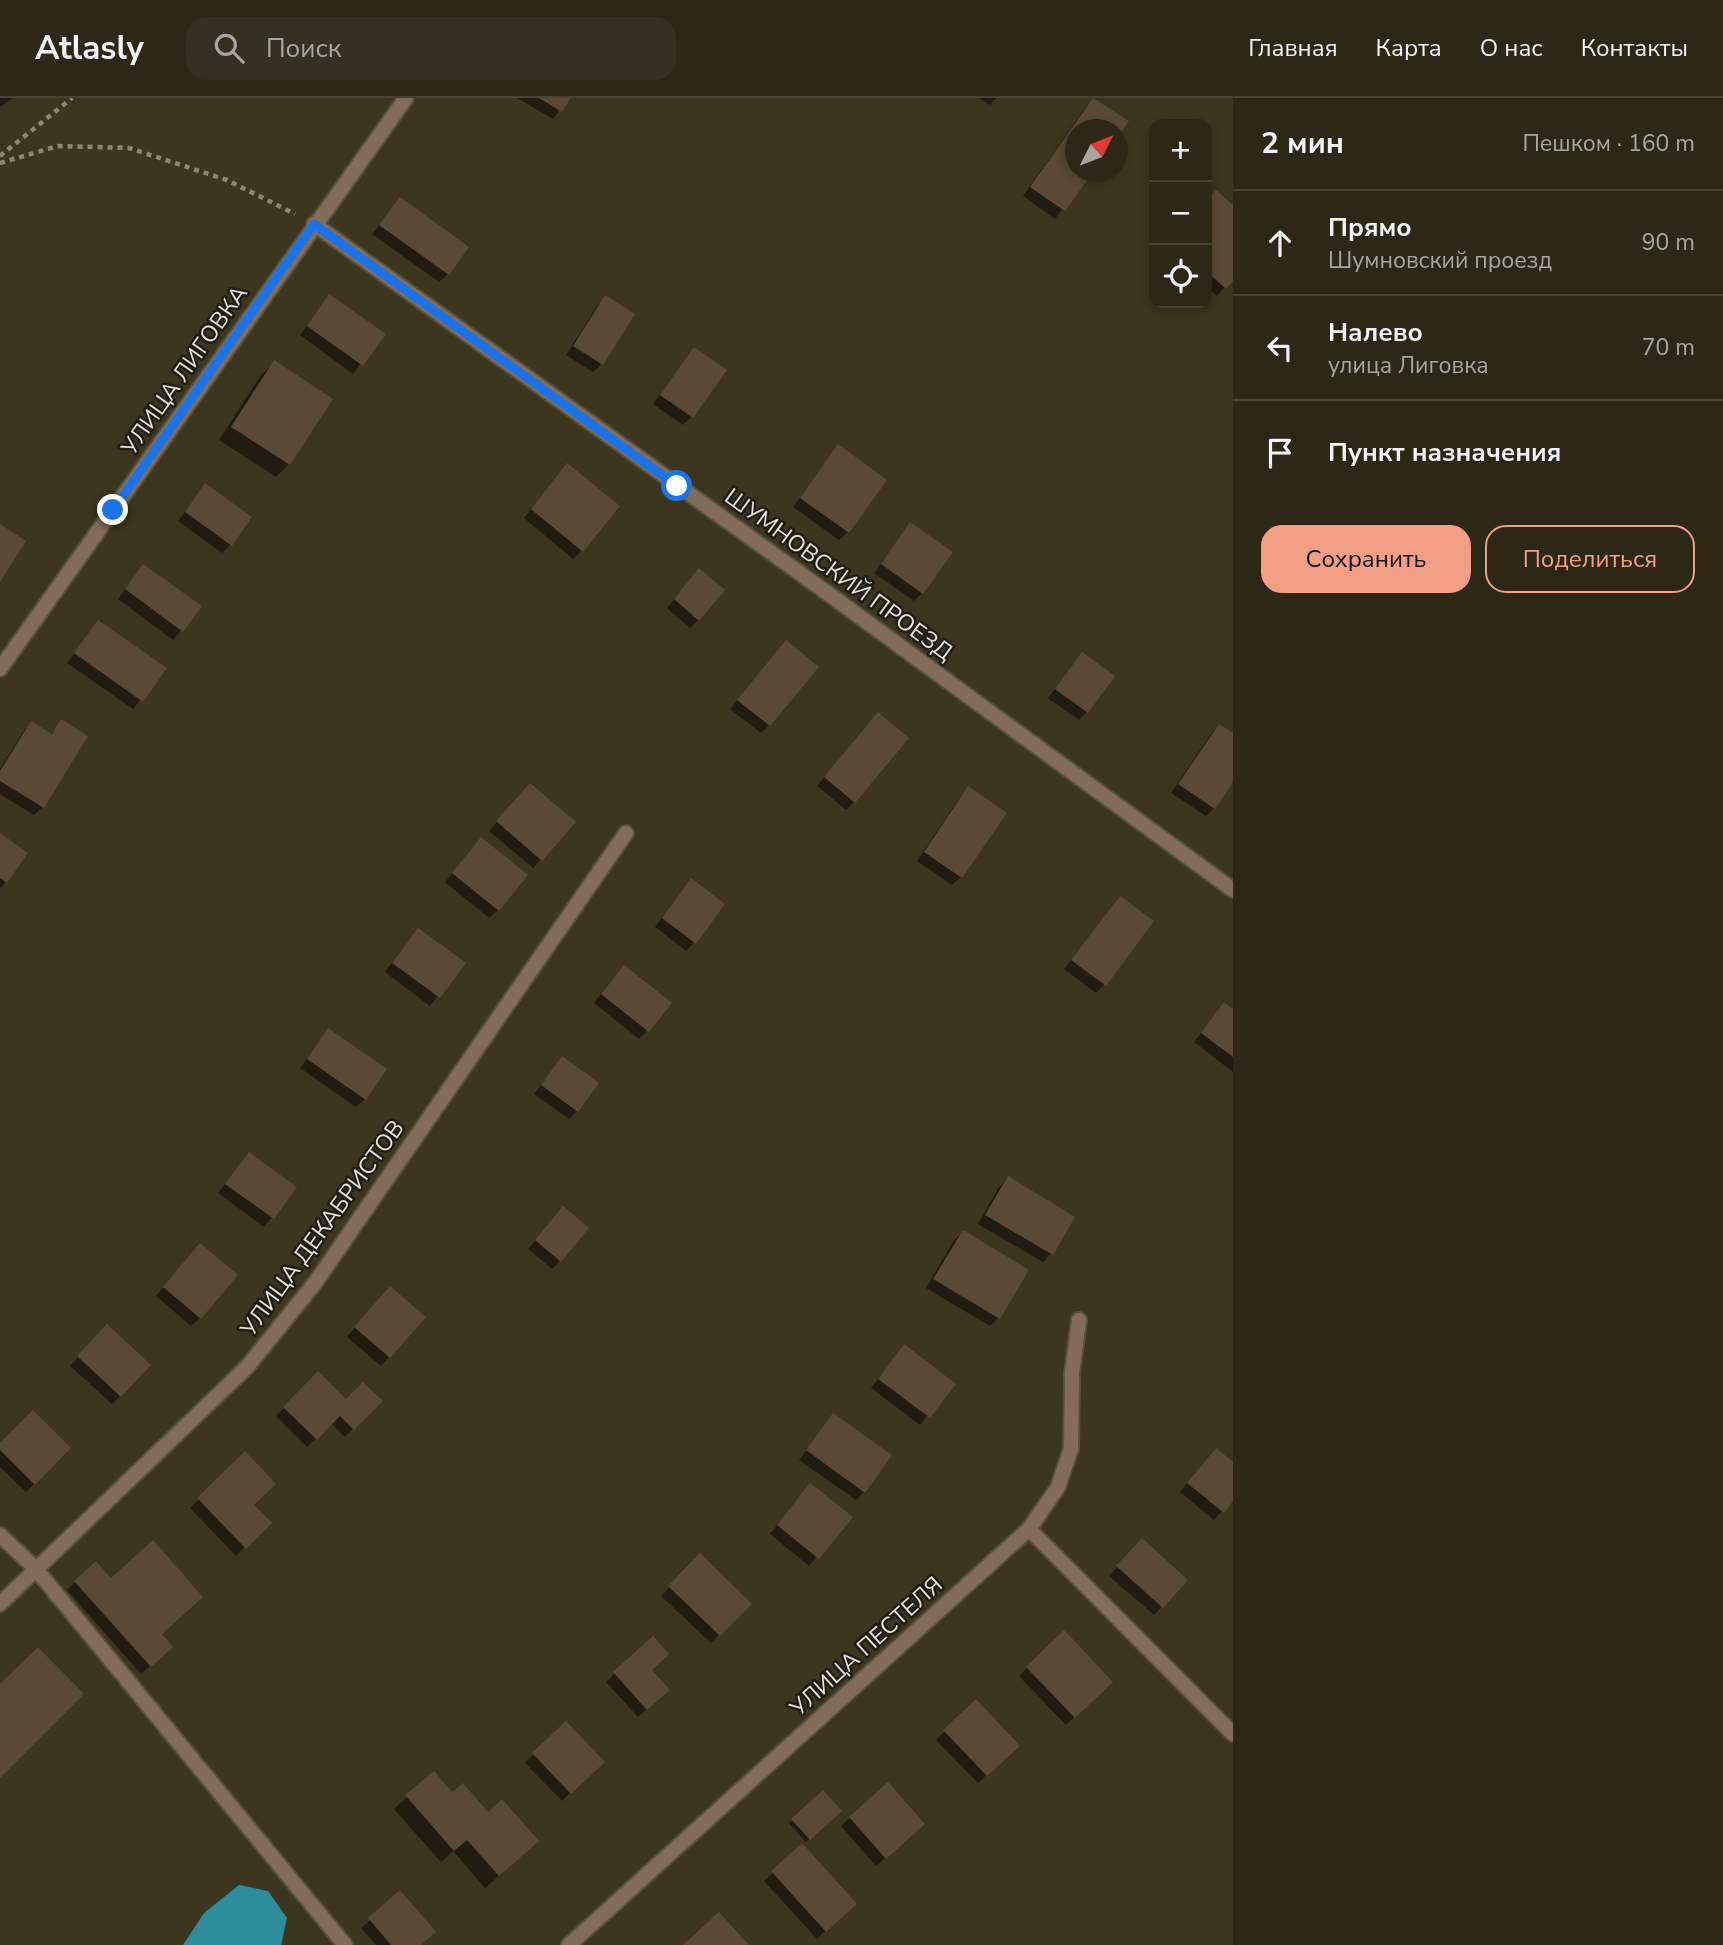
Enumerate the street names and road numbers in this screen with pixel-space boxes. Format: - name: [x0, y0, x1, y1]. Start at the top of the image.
- street label: УЛИЦА ЛИГОВКА: [114, 279, 255, 462]
- street label: ШУМНОВСКИЙ ПРОЕЗД: [718, 481, 959, 668]
- street label: УЛИЦА ДЕКАБРИСТОВ: [233, 1114, 411, 1343]
- street label: УЛИЦА ПЕСТЕЛЯ: [783, 1569, 949, 1724]

